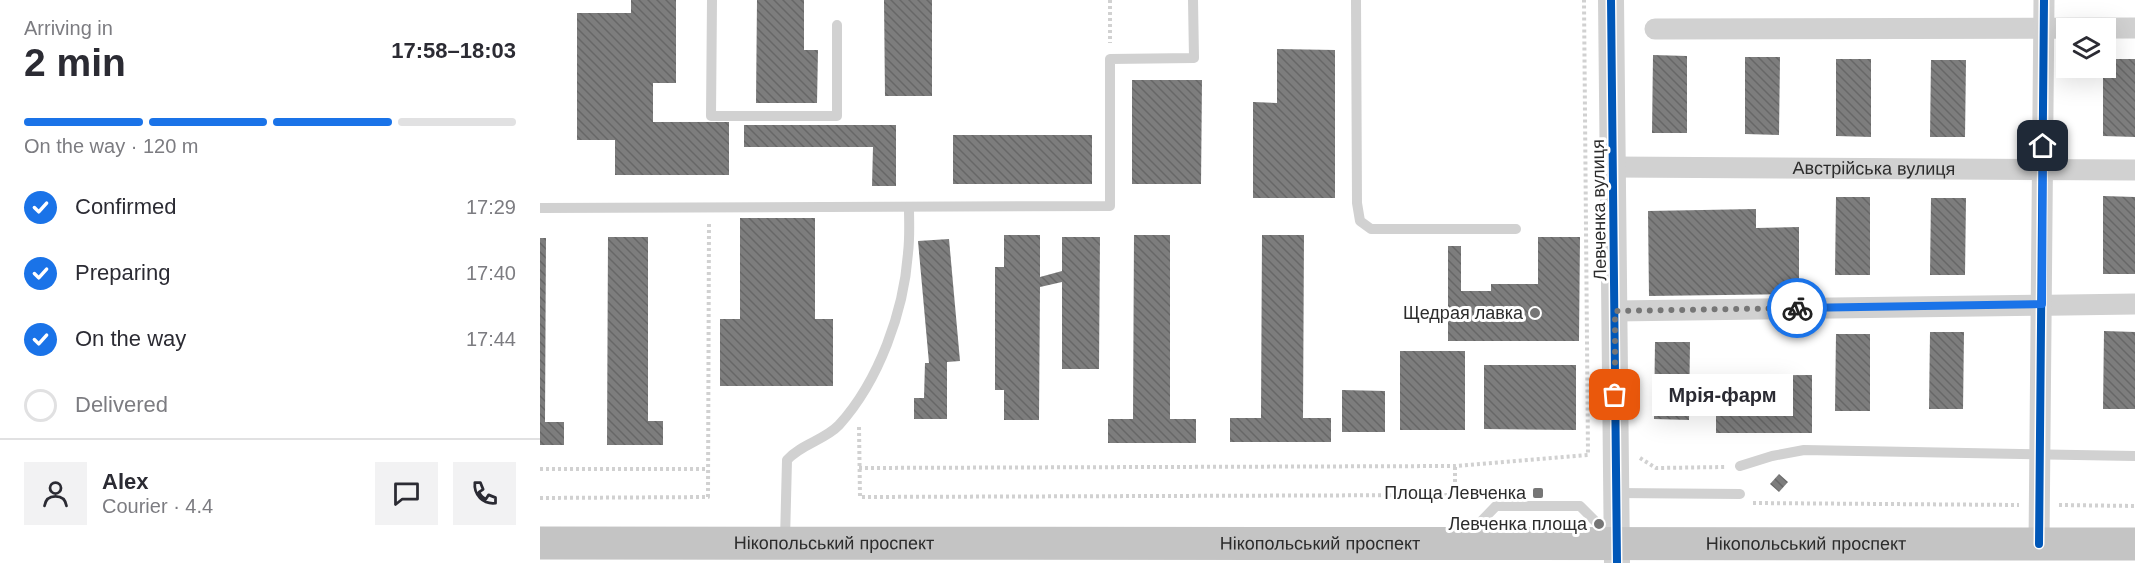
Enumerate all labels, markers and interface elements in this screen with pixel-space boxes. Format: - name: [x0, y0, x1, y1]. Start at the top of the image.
- text: Arriving in: [24, 17, 113, 39]
- map controls: [2056, 18, 2116, 78]
- button: layers: [2056, 18, 2116, 78]
- text: 17:58–18:03: [391, 38, 516, 63]
- text: 2 min: [24, 41, 126, 84]
- pin: [2017, 120, 2068, 171]
- icon: home: [2026, 129, 2059, 162]
- text: On the way · 120 m: [24, 135, 199, 157]
- street label: Левченка вулиця: [1588, 139, 1610, 281]
- street label: Австрійська вулиця: [1793, 158, 1955, 179]
- icon: check: [24, 191, 57, 224]
- text: Confirmed: [75, 194, 176, 219]
- text: 17:29: [466, 196, 516, 218]
- icon: check: [24, 257, 57, 290]
- text: Preparing: [75, 260, 170, 285]
- text: 17:40: [466, 262, 516, 284]
- courier: [1767, 278, 1827, 338]
- icon: bike: [1781, 292, 1814, 325]
- place label: Щедрая лавка: [1403, 303, 1524, 323]
- marker: Щедрая лавка: [1528, 306, 1542, 320]
- icon: check: [24, 323, 57, 356]
- text: On the way: [75, 326, 186, 351]
- text: 17:44: [466, 328, 516, 350]
- pin: [1589, 369, 1640, 420]
- callout: Мрія-фарм: [1651, 374, 1792, 416]
- icon: bag: [1598, 378, 1631, 411]
- text: Мрія-фарм: [1668, 384, 1777, 406]
- text: Delivered: [75, 392, 168, 417]
- button: person: [24, 462, 87, 525]
- button: chat: [375, 462, 438, 525]
- button: phone: [453, 462, 516, 525]
- text: Alex: [102, 469, 148, 494]
- place label: Площа Левченка: [1384, 483, 1527, 503]
- marker: Площа Левченка: [1531, 486, 1545, 500]
- text: Courier · 4.4: [102, 495, 213, 517]
- place label: Левченка площа: [1449, 514, 1588, 534]
- marker: Левченка площа: [1592, 517, 1606, 531]
- street label: Нікопольський проспект: [734, 533, 934, 553]
- street label: Нікопольський проспект: [1220, 533, 1420, 554]
- street label: Нікопольський проспект: [1706, 534, 1906, 554]

